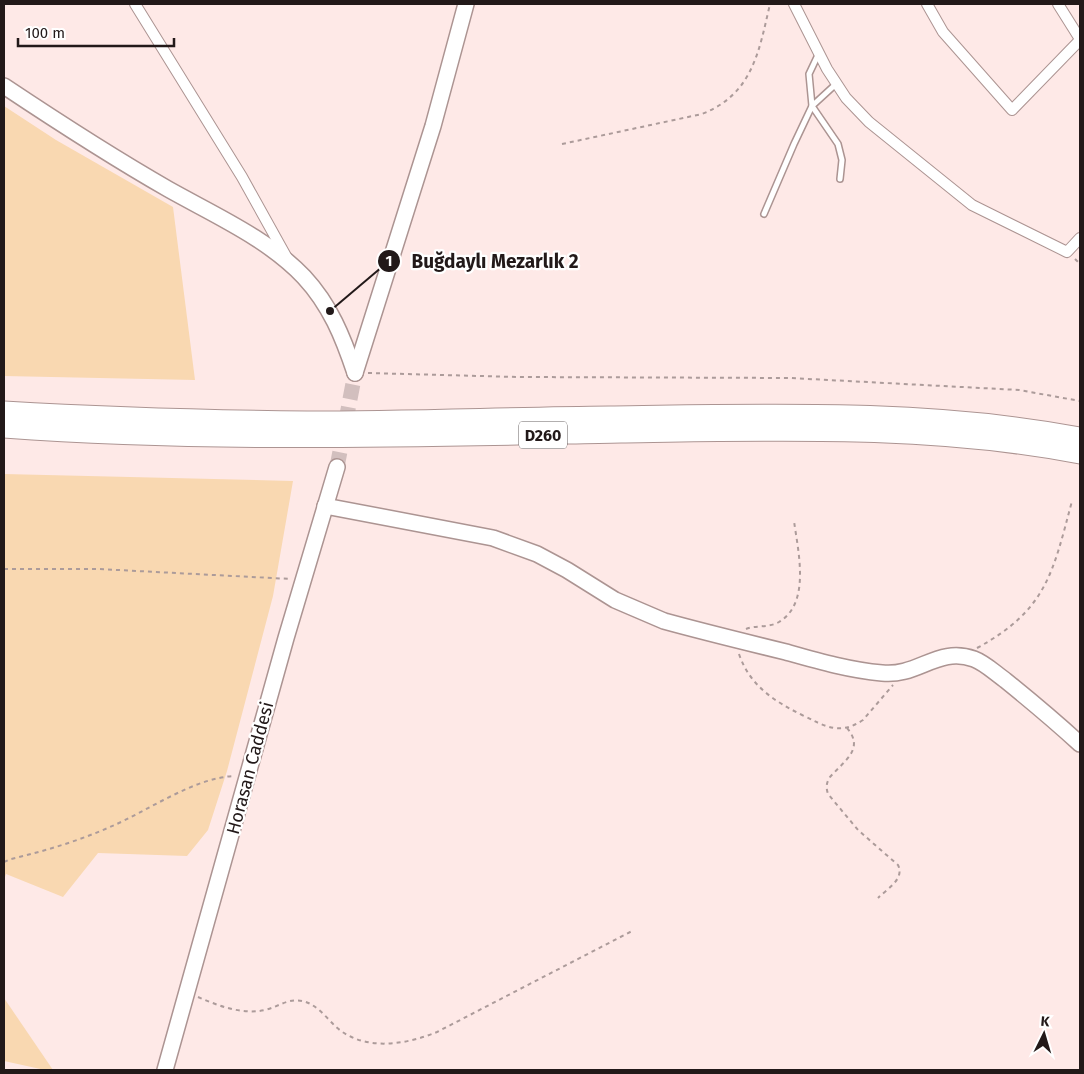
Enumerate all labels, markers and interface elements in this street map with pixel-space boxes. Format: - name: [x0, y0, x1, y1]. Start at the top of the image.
- scale bar: [18, 15, 174, 47]
- text: 100 m: [25, 24, 65, 42]
- callout: Buğdaylı Mezarlık 2: [376, 244, 588, 278]
- text: Buğdaylı Mezarlık 2: [411, 250, 579, 273]
- text: 1: [386, 252, 392, 270]
- road number: D260: [519, 422, 567, 448]
- street label: Horasan Caddesi: [222, 699, 278, 837]
- north arrow: [1019, 1009, 1069, 1059]
- text: K: [1040, 1013, 1051, 1031]

